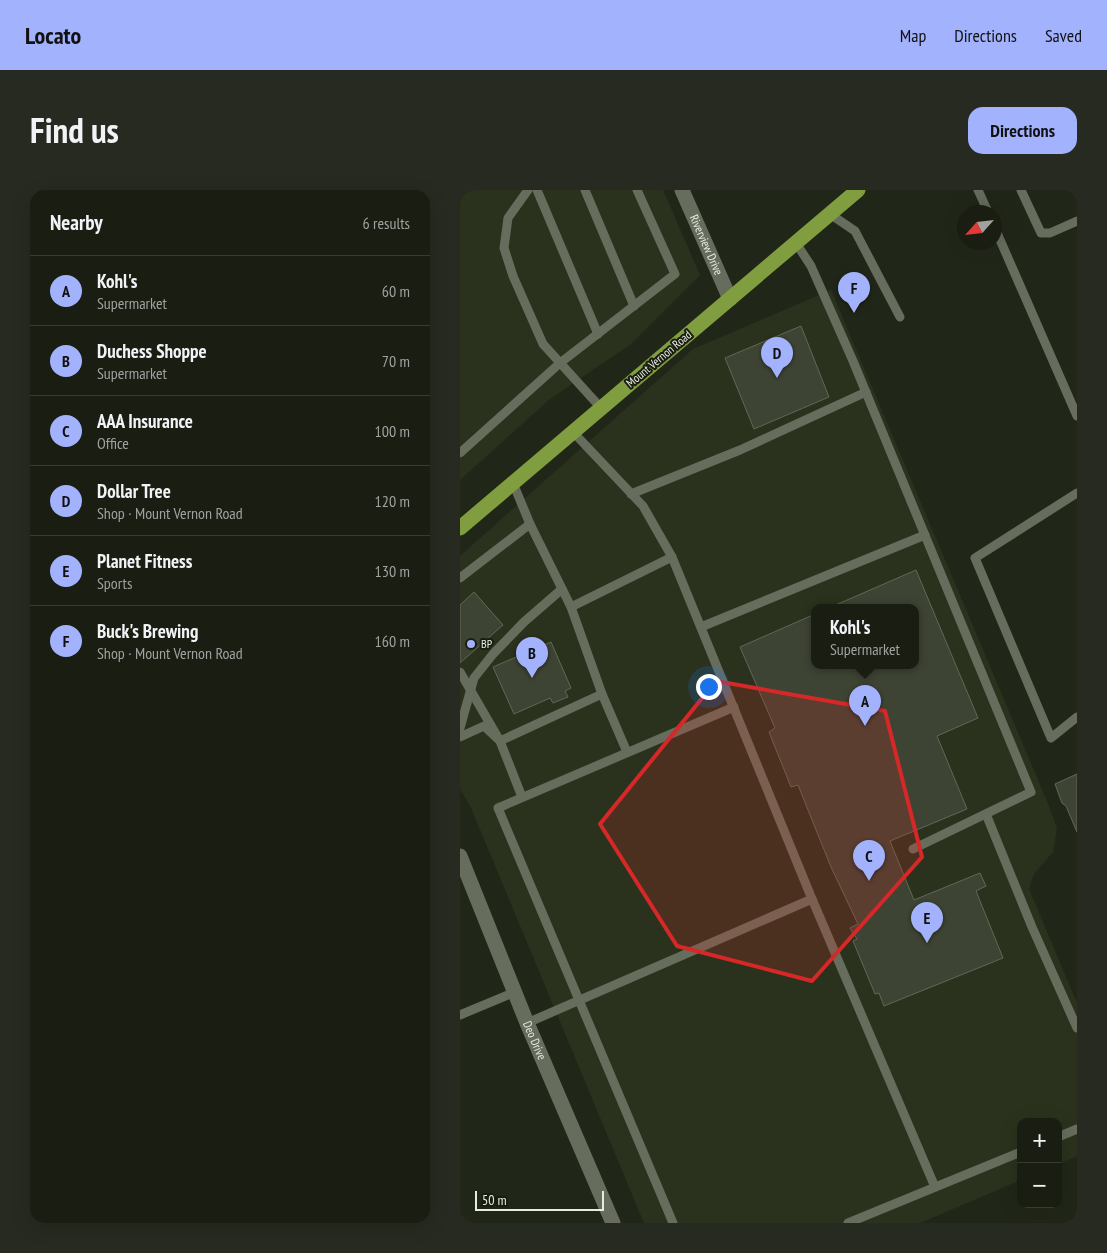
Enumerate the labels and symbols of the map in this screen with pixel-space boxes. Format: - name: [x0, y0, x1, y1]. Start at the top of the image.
- north arrow: [957, 205, 1002, 250]
- street label: Riverview Drive: [687, 212, 727, 277]
- pin: F: [838, 272, 870, 313]
- street label: Mount Vernon Road: [623, 327, 694, 390]
- pin: D: [761, 337, 793, 378]
- place label: BP: [481, 636, 493, 651]
- pin: B: [516, 637, 548, 678]
- marker: BP: [465, 638, 477, 650]
- your location: [696, 674, 722, 700]
- pin: A: [849, 685, 881, 726]
- pin: C: [853, 840, 885, 881]
- pin: E: [911, 902, 943, 943]
- street label: Deo Drive: [520, 1019, 550, 1062]
- scale bar: [475, 1188, 604, 1211]

